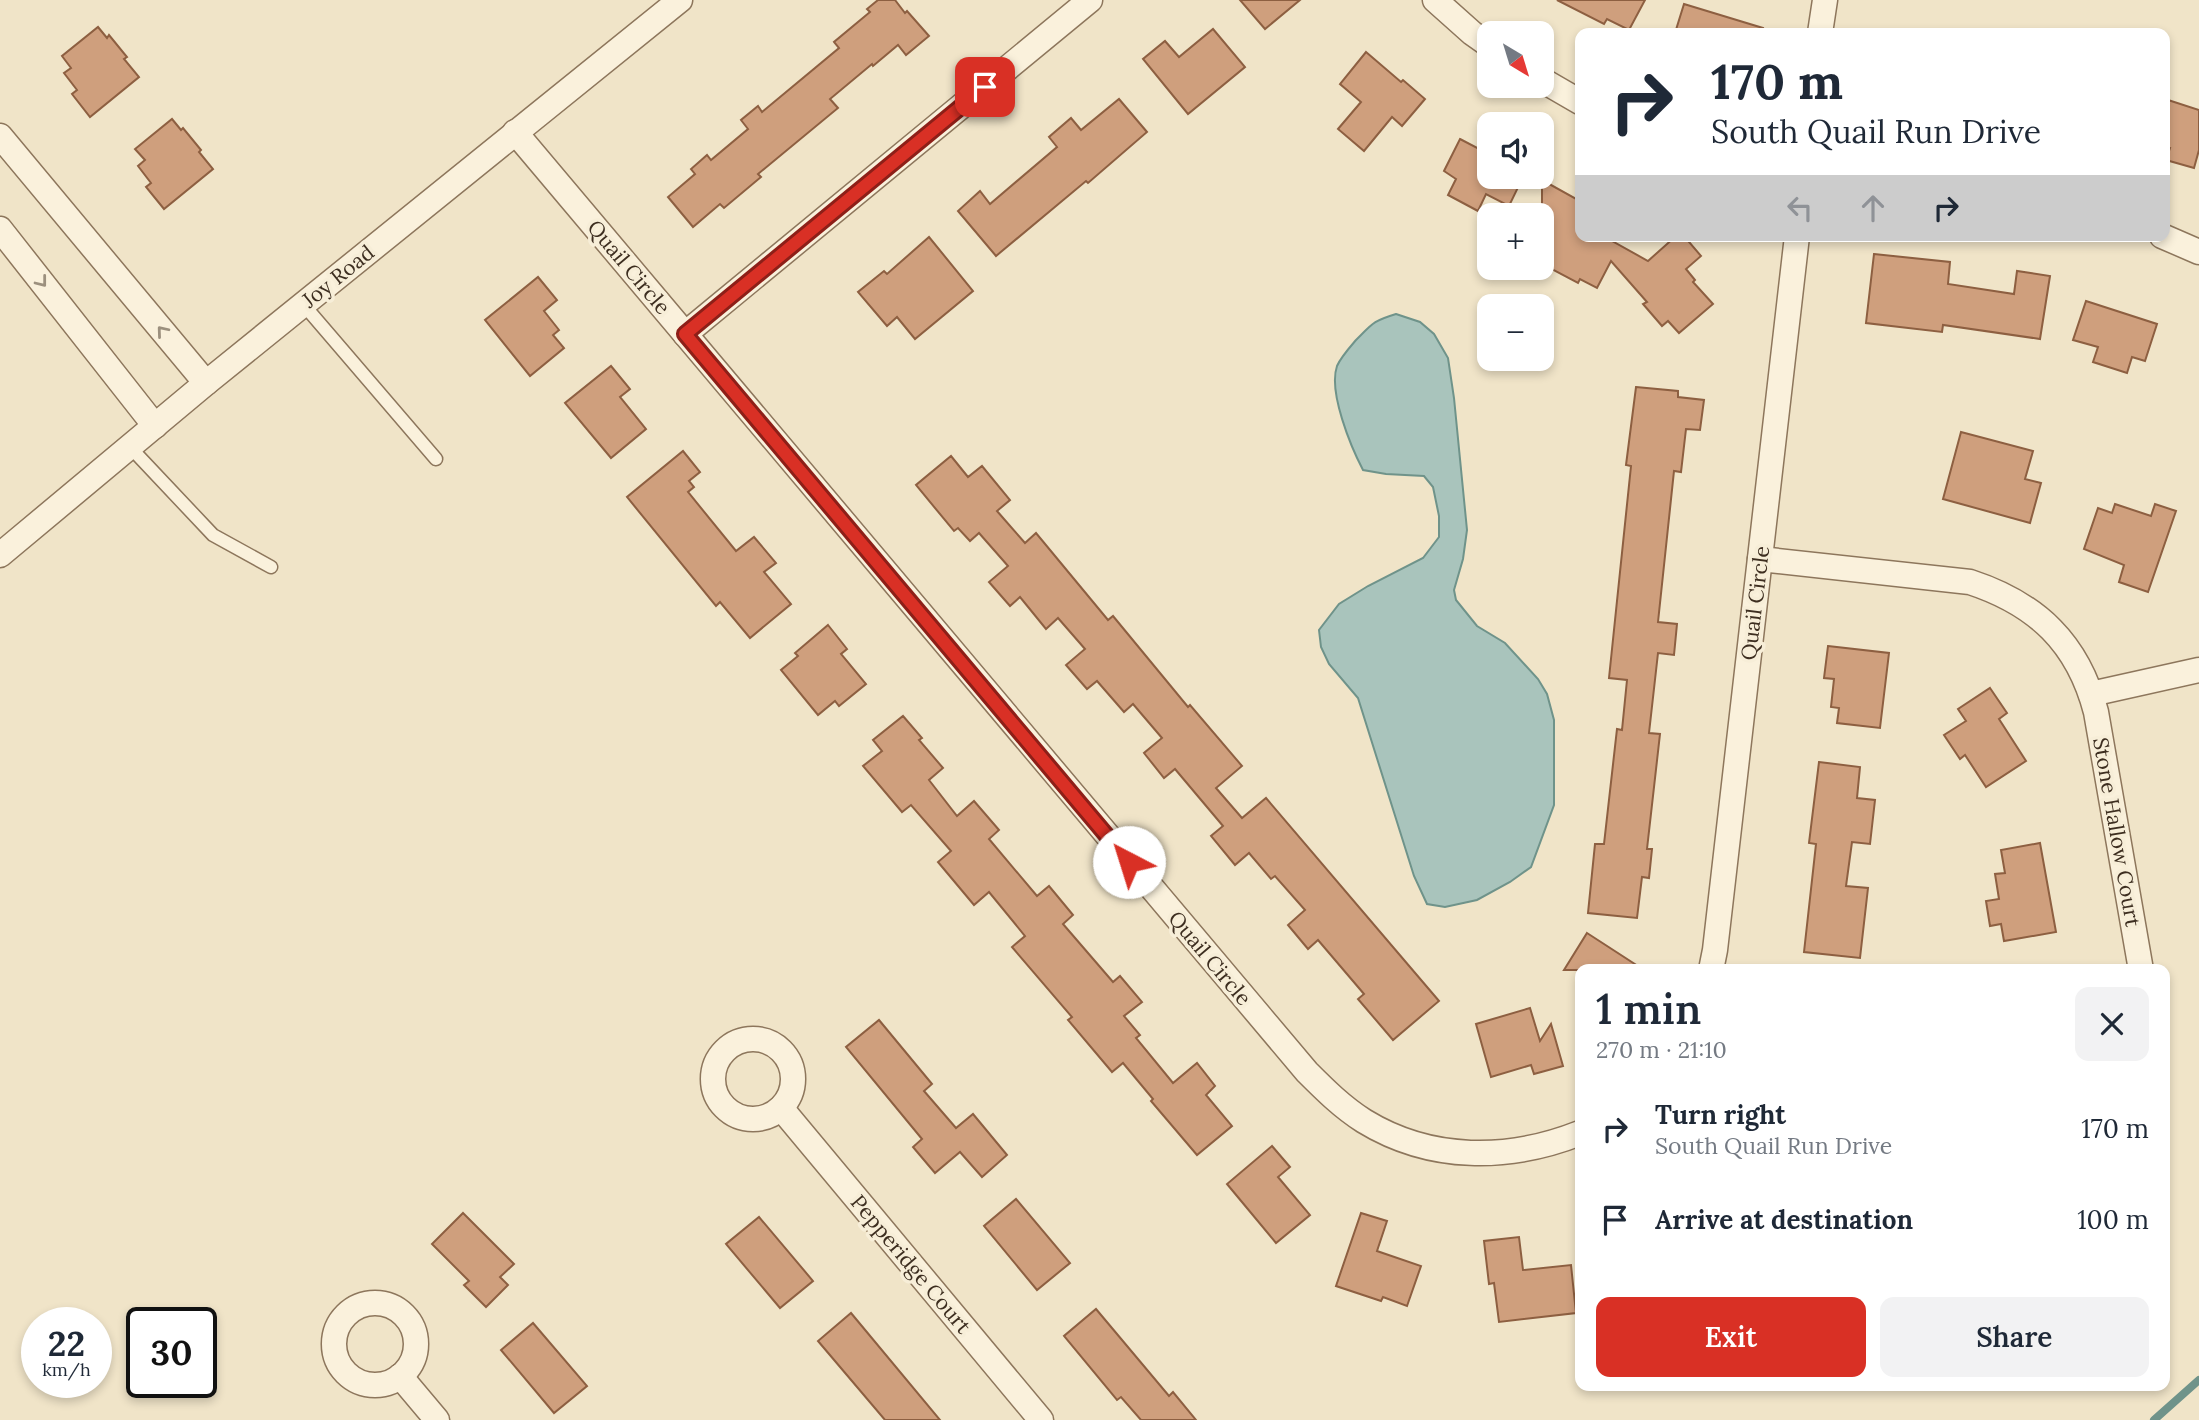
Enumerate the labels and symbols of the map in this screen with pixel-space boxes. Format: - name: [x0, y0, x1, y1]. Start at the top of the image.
- north arrow: [1477, 21, 1554, 98]
- pin: [955, 57, 1015, 117]
- street label: Quail Circle: [582, 214, 676, 320]
- street label: Joy Road: [296, 239, 380, 314]
- one-way arrow: [34, 275, 47, 287]
- one-way arrow: [157, 327, 170, 339]
- street label: Quail Circle: [1735, 544, 1775, 662]
- street label: Stone Hallow Court: [2087, 735, 2147, 930]
- position arrow: [1092, 825, 1166, 899]
- street label: Quail Circle: [1163, 905, 1257, 1011]
- street label: Pepperidge Court: [845, 1189, 978, 1340]
- speed limit sign: 30: [126, 1307, 217, 1398]

